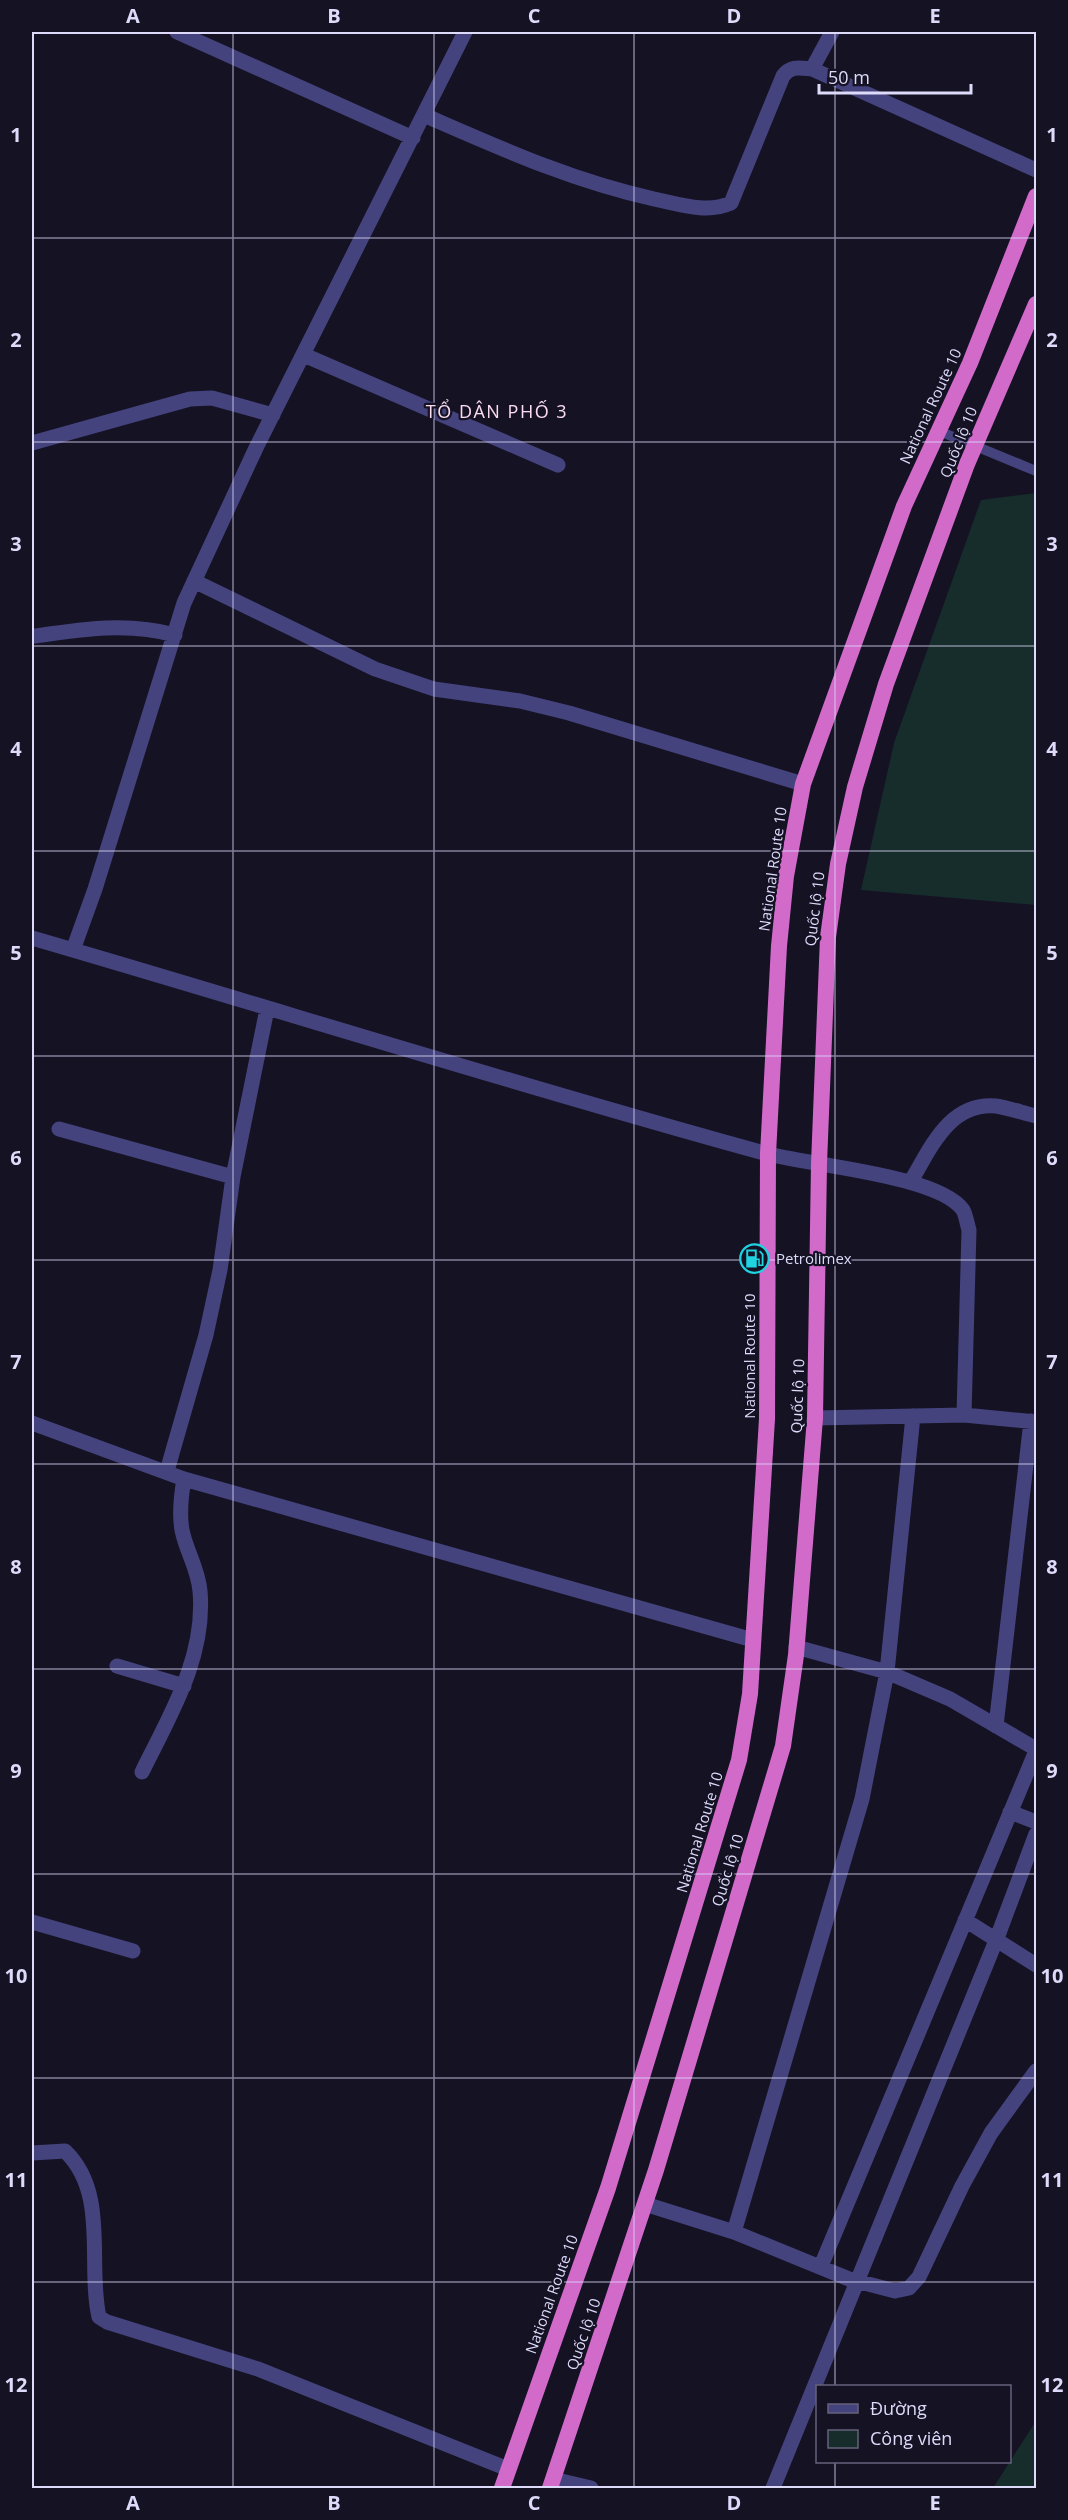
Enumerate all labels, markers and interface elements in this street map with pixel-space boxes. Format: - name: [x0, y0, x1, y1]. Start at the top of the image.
- text: A: [126, 2, 140, 29]
- text: B: [327, 2, 341, 29]
- text: C: [528, 2, 541, 29]
- text: D: [727, 2, 741, 29]
- text: E: [929, 2, 941, 29]
- scale bar: [819, 57, 970, 95]
- text: 50 m: [828, 65, 870, 89]
- text: 1: [10, 121, 22, 148]
- text: 1: [1046, 121, 1058, 148]
- text: 2: [10, 326, 22, 353]
- text: 2: [1046, 326, 1058, 353]
- street label: National Route 10: [894, 345, 966, 467]
- district label: TỔ DÂN PHỐ 3: [426, 399, 568, 423]
- street label: Quốc lộ 10: [935, 404, 981, 480]
- text: 3: [10, 530, 22, 557]
- text: 3: [1046, 530, 1058, 557]
- text: 4: [10, 735, 22, 762]
- text: 4: [1046, 735, 1058, 762]
- street label: National Route 10: [753, 806, 791, 932]
- street label: Quốc lộ 10: [800, 871, 828, 947]
- text: 5: [10, 939, 22, 966]
- text: 5: [1046, 939, 1058, 966]
- text: 6: [10, 1144, 22, 1171]
- text: 6: [1046, 1144, 1058, 1171]
- fuel station icon: Petrolimex: [739, 1242, 771, 1274]
- place label: Petrolimex: [776, 1248, 852, 1268]
- street label: National Route 10: [739, 1293, 759, 1419]
- text: 7: [10, 1348, 22, 1375]
- text: 7: [1046, 1348, 1058, 1375]
- street label: Quốc lộ 10: [786, 1358, 808, 1434]
- text: 8: [10, 1553, 22, 1580]
- text: 8: [1046, 1553, 1058, 1580]
- text: 9: [10, 1757, 22, 1784]
- text: 9: [1046, 1757, 1058, 1784]
- street label: National Route 10: [671, 1769, 727, 1895]
- street label: Quốc lộ 10: [706, 1831, 748, 1909]
- text: 10: [5, 1962, 27, 1989]
- text: 10: [1041, 1962, 1063, 1989]
- text: 11: [5, 2166, 27, 2193]
- text: 11: [1041, 2166, 1063, 2193]
- street label: National Route 10: [520, 2232, 582, 2356]
- street label: Quốc lộ 10: [561, 2295, 605, 2373]
- text: 12: [5, 2371, 27, 2398]
- text: 12: [1041, 2371, 1063, 2398]
- legend: [816, 2385, 1011, 2463]
- text: Đường: [870, 2396, 927, 2420]
- text: Công viên: [870, 2426, 952, 2450]
- text: A: [126, 2489, 140, 2516]
- text: B: [327, 2489, 341, 2516]
- text: C: [528, 2489, 541, 2516]
- text: D: [727, 2489, 741, 2516]
- text: E: [929, 2489, 941, 2516]

